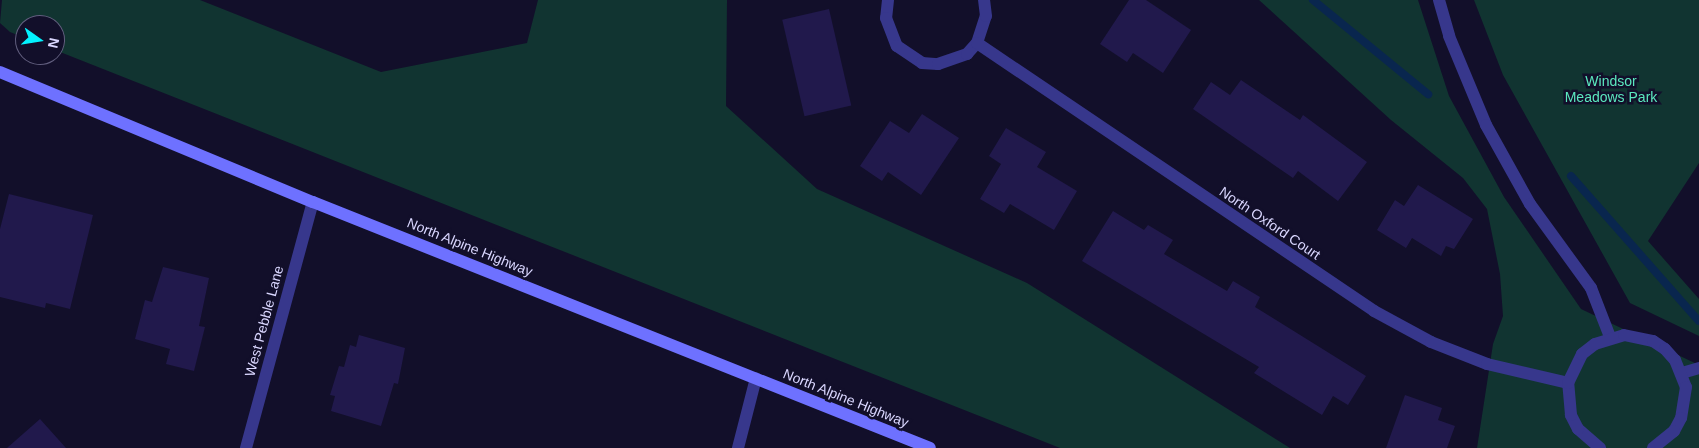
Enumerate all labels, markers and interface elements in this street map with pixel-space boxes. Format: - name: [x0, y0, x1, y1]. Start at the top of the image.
- north arrow: [15, 15, 65, 65]
- text: N: [45, 36, 63, 50]
- park label: Windsor Meadows Park: [1565, 73, 1657, 105]
- street label: North Oxford Court: [1216, 183, 1324, 263]
- street label: North Alpine Highway: [404, 214, 536, 280]
- street label: West Pebble Lane: [241, 264, 287, 378]
- street label: North Alpine Highway: [780, 365, 912, 431]

